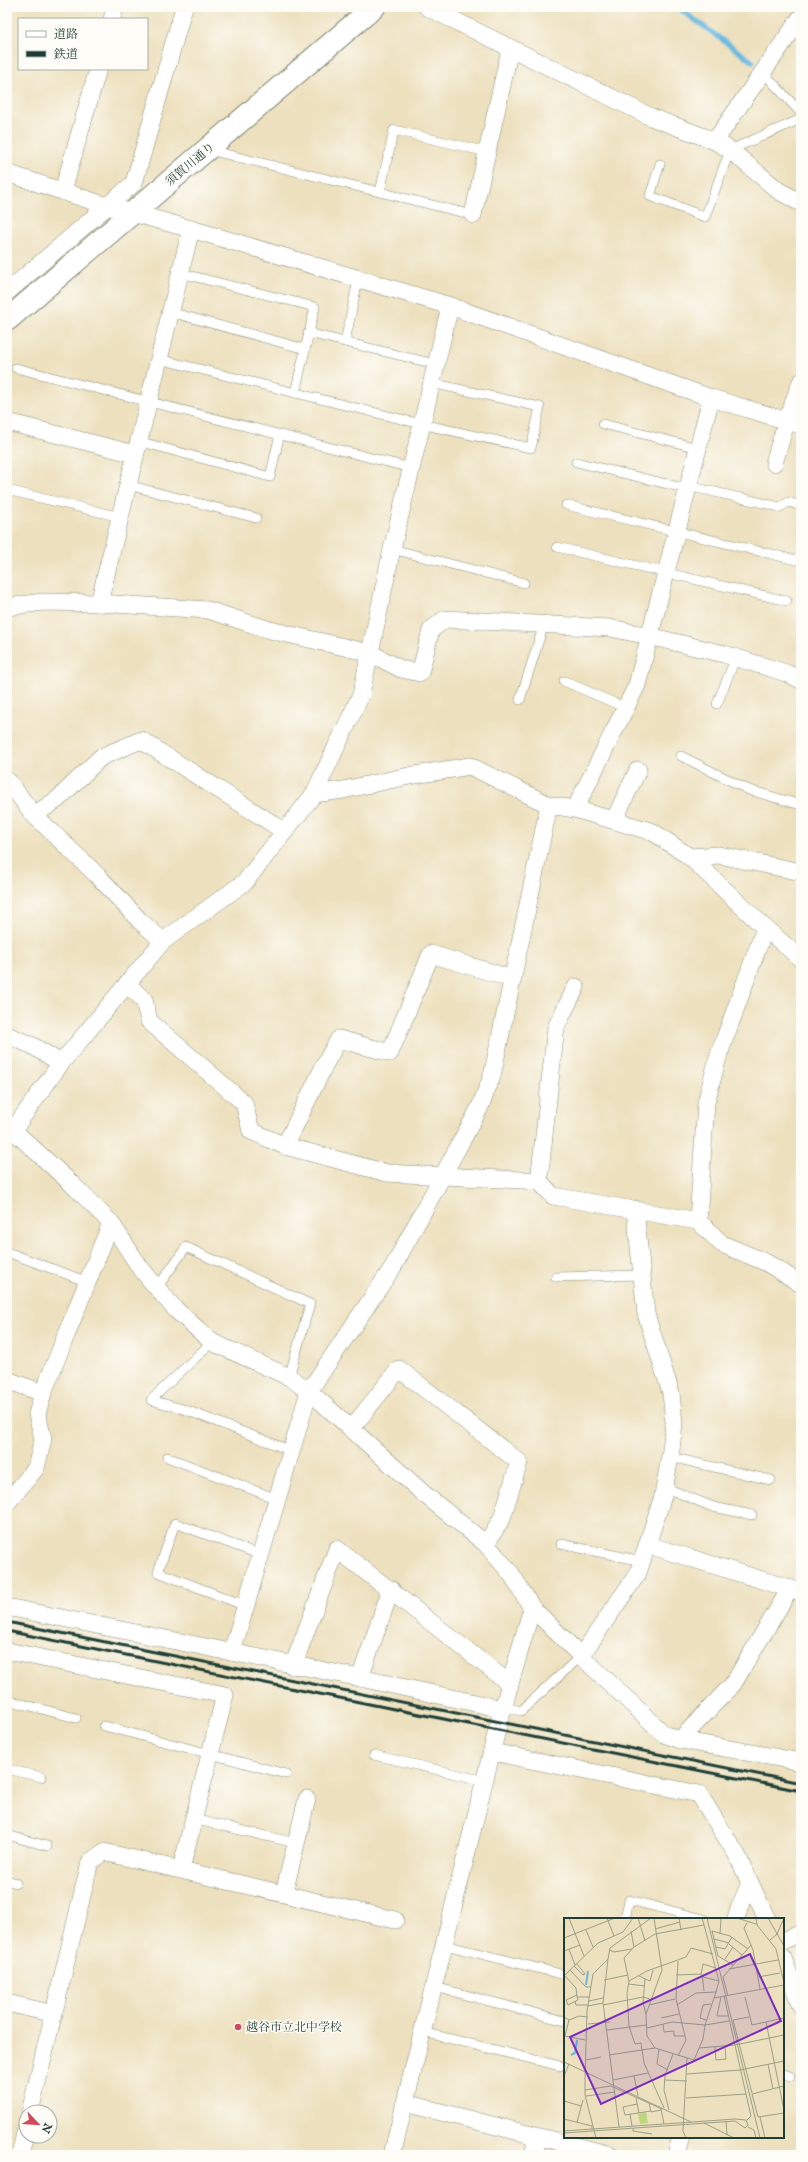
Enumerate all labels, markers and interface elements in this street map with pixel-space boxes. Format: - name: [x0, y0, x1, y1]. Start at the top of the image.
- legend: [18, 18, 148, 70]
- text: 道路: [54, 27, 78, 42]
- text: 鉄道: [53, 47, 78, 62]
- street label: 須賀川通り: [163, 139, 218, 189]
- inset map: [564, 1918, 784, 2138]
- place label: 越谷市立北中学校: [246, 2020, 342, 2035]
- marker: 越谷市立北中学校: [233, 2022, 243, 2032]
- north arrow: [18, 2104, 58, 2144]
- text: N: [38, 2120, 55, 2136]

